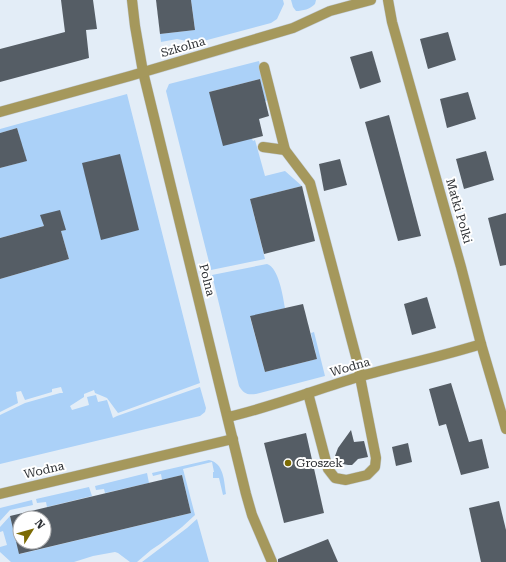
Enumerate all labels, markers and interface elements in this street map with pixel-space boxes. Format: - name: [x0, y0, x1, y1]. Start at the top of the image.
- street label: Szkolna: [159, 34, 207, 60]
- street label: Matki Polki: [443, 177, 475, 245]
- street label: Polna: [196, 262, 218, 298]
- street label: Wodna: [328, 354, 372, 379]
- place label: Groszek: [296, 456, 343, 470]
- street label: Wodna: [22, 458, 66, 481]
- marker: Groszek: [283, 458, 293, 468]
- north arrow: [12, 510, 52, 550]
- text: N: [32, 517, 48, 532]

